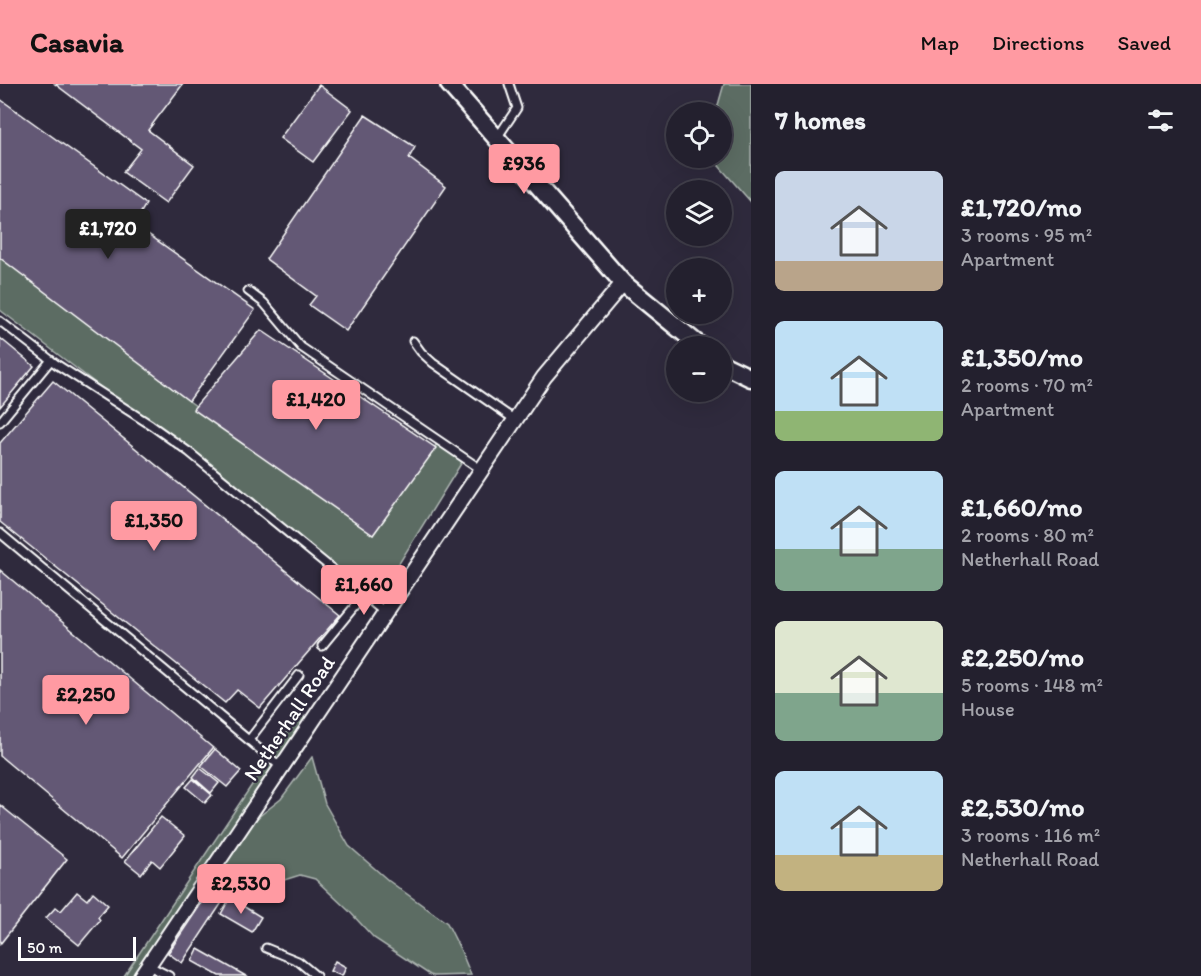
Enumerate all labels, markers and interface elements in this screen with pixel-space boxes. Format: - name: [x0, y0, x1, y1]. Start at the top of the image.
- text: Casavia: [30, 25, 124, 59]
- text: Map: [921, 30, 959, 55]
- text: Directions: [992, 30, 1084, 55]
- text: Saved: [1117, 30, 1171, 55]
- map controls: [666, 102, 732, 402]
- button: locate: [666, 102, 732, 168]
- text: 7 homes: [775, 104, 866, 136]
- icon: filters: [1144, 104, 1177, 137]
- pin: £936: [488, 144, 560, 195]
- text: £936: [503, 151, 545, 175]
- button: layers: [666, 180, 732, 246]
- text: £1,720/mo: [961, 191, 1082, 223]
- icon: home: [823, 195, 895, 267]
- pin: £1,720: [59, 209, 157, 260]
- text: £1,720: [79, 216, 137, 240]
- text: 3 rooms · 95 m²: [961, 223, 1092, 247]
- text: Apartment: [961, 247, 1054, 271]
- button: +: [666, 258, 732, 324]
- button: −: [666, 336, 732, 402]
- text: £1,350/mo: [961, 341, 1083, 373]
- icon: home: [823, 345, 895, 417]
- text: 2 rooms · 70 m²: [961, 373, 1093, 397]
- pin: £1,420: [267, 380, 365, 431]
- text: £1,420: [286, 387, 346, 411]
- text: Apartment: [961, 397, 1054, 421]
- text: £1,660/mo: [961, 491, 1083, 523]
- icon: home: [823, 495, 895, 567]
- pin: £1,350: [105, 501, 203, 552]
- text: £1,350: [125, 508, 183, 532]
- text: 2 rooms · 80 m²: [961, 523, 1094, 547]
- text: Netherhall Road: [961, 547, 1099, 571]
- pin: £1,660: [315, 565, 413, 616]
- text: £1,660: [335, 572, 393, 596]
- text: £2,250/mo: [961, 641, 1084, 673]
- icon: home: [823, 645, 895, 717]
- street label: Netherhall Road: [238, 651, 340, 785]
- text: 5 rooms · 148 m²: [961, 673, 1103, 697]
- pin: £2,250: [37, 675, 135, 726]
- text: £2,250: [56, 682, 116, 706]
- text: House: [961, 697, 1015, 721]
- text: £2,530/mo: [961, 791, 1085, 823]
- icon: home: [823, 795, 895, 867]
- text: 3 rooms · 116 m²: [961, 823, 1100, 847]
- text: Netherhall Road: [961, 847, 1099, 871]
- pin: £2,530: [192, 864, 290, 915]
- text: £2,530: [211, 871, 271, 895]
- scale bar: [18, 934, 136, 962]
- text: 50 m: [27, 938, 62, 957]

